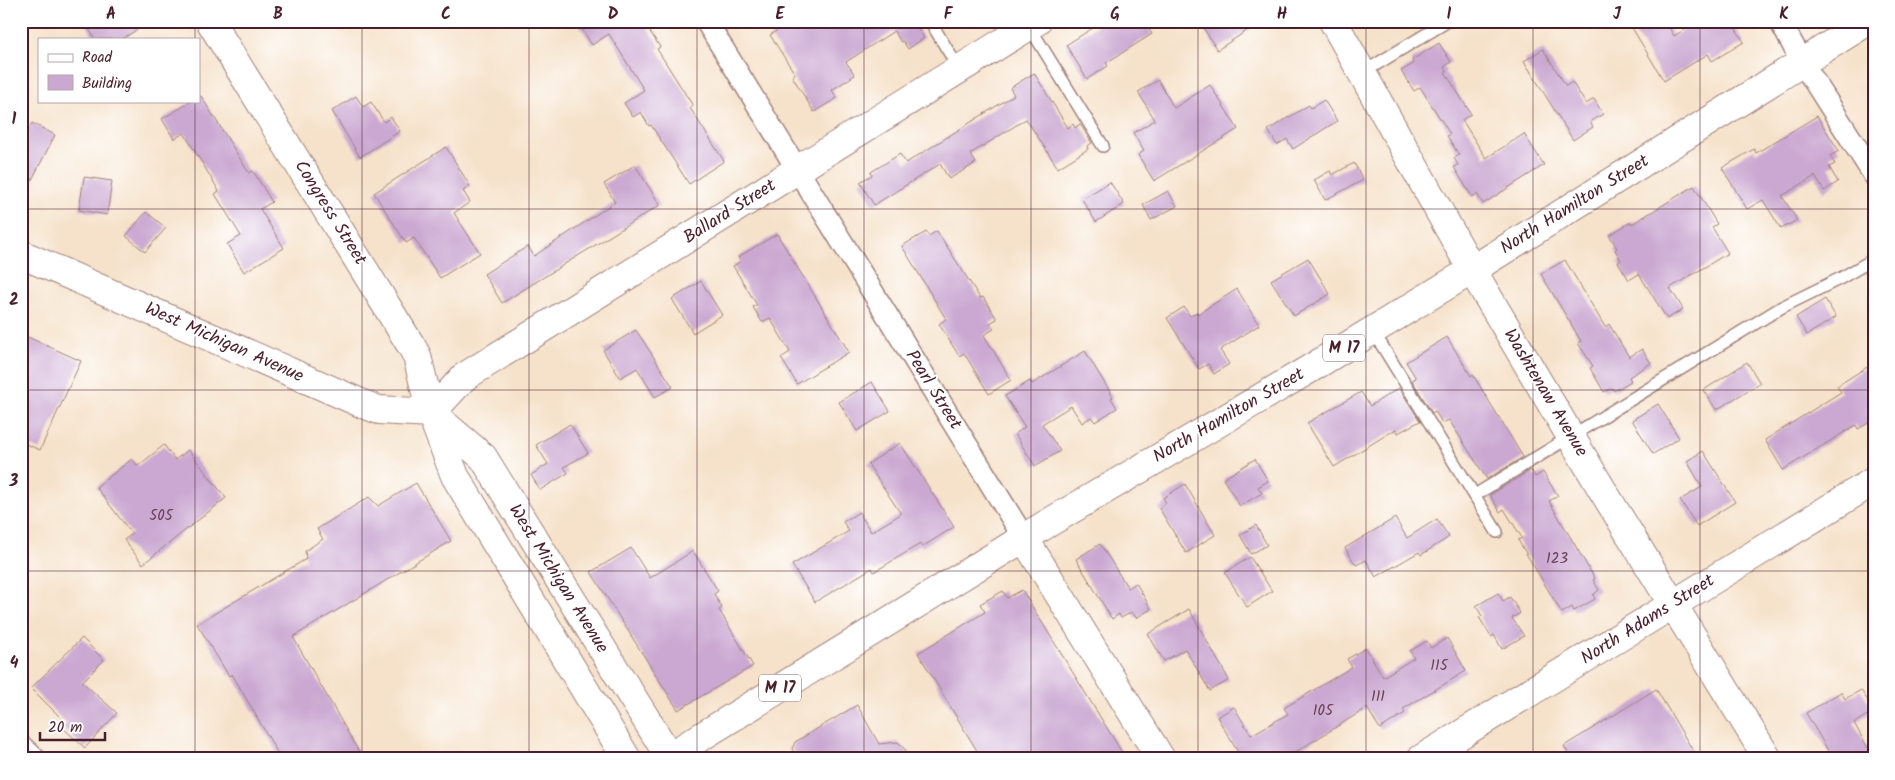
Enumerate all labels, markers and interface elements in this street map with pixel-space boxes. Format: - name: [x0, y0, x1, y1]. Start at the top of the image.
- text: A: [106, 2, 116, 27]
- text: B: [273, 2, 283, 27]
- text: C: [441, 2, 451, 27]
- text: D: [608, 2, 619, 27]
- text: E: [776, 2, 786, 27]
- text: F: [944, 2, 954, 27]
- text: G: [1110, 2, 1120, 27]
- text: H: [1277, 2, 1287, 27]
- text: I: [1447, 2, 1452, 27]
- text: J: [1613, 2, 1622, 27]
- text: K: [1779, 2, 1789, 27]
- legend: [38, 38, 200, 102]
- text: Road: [82, 46, 113, 70]
- text: Building: [82, 72, 132, 96]
- text: 1: [12, 107, 17, 132]
- street label: North Hamilton Street: [1495, 147, 1656, 263]
- street label: Congress Street: [286, 155, 374, 272]
- street label: Ballard Street: [678, 171, 783, 252]
- text: 2: [9, 288, 19, 313]
- street label: West Michigan Avenue: [140, 295, 308, 391]
- street label: Washtenaw Avenue: [1495, 323, 1595, 463]
- road number: M 17: [1323, 334, 1365, 362]
- street label: Pearl Street: [897, 344, 970, 437]
- street label: North Hamilton Street: [1148, 360, 1311, 471]
- text: 3: [9, 469, 19, 494]
- street label: West Michigan Avenue: [500, 499, 616, 659]
- house number: 505: [149, 504, 174, 528]
- house number: 123: [1546, 547, 1568, 571]
- street label: North Adams Street: [1575, 567, 1722, 673]
- text: 4: [10, 651, 19, 676]
- house number: 115: [1430, 654, 1449, 678]
- road number: M 17: [759, 674, 801, 701]
- house number: 111: [1371, 685, 1385, 709]
- house number: 105: [1313, 699, 1334, 723]
- scale bar: [40, 710, 105, 742]
- text: 20 m: [48, 716, 82, 740]

